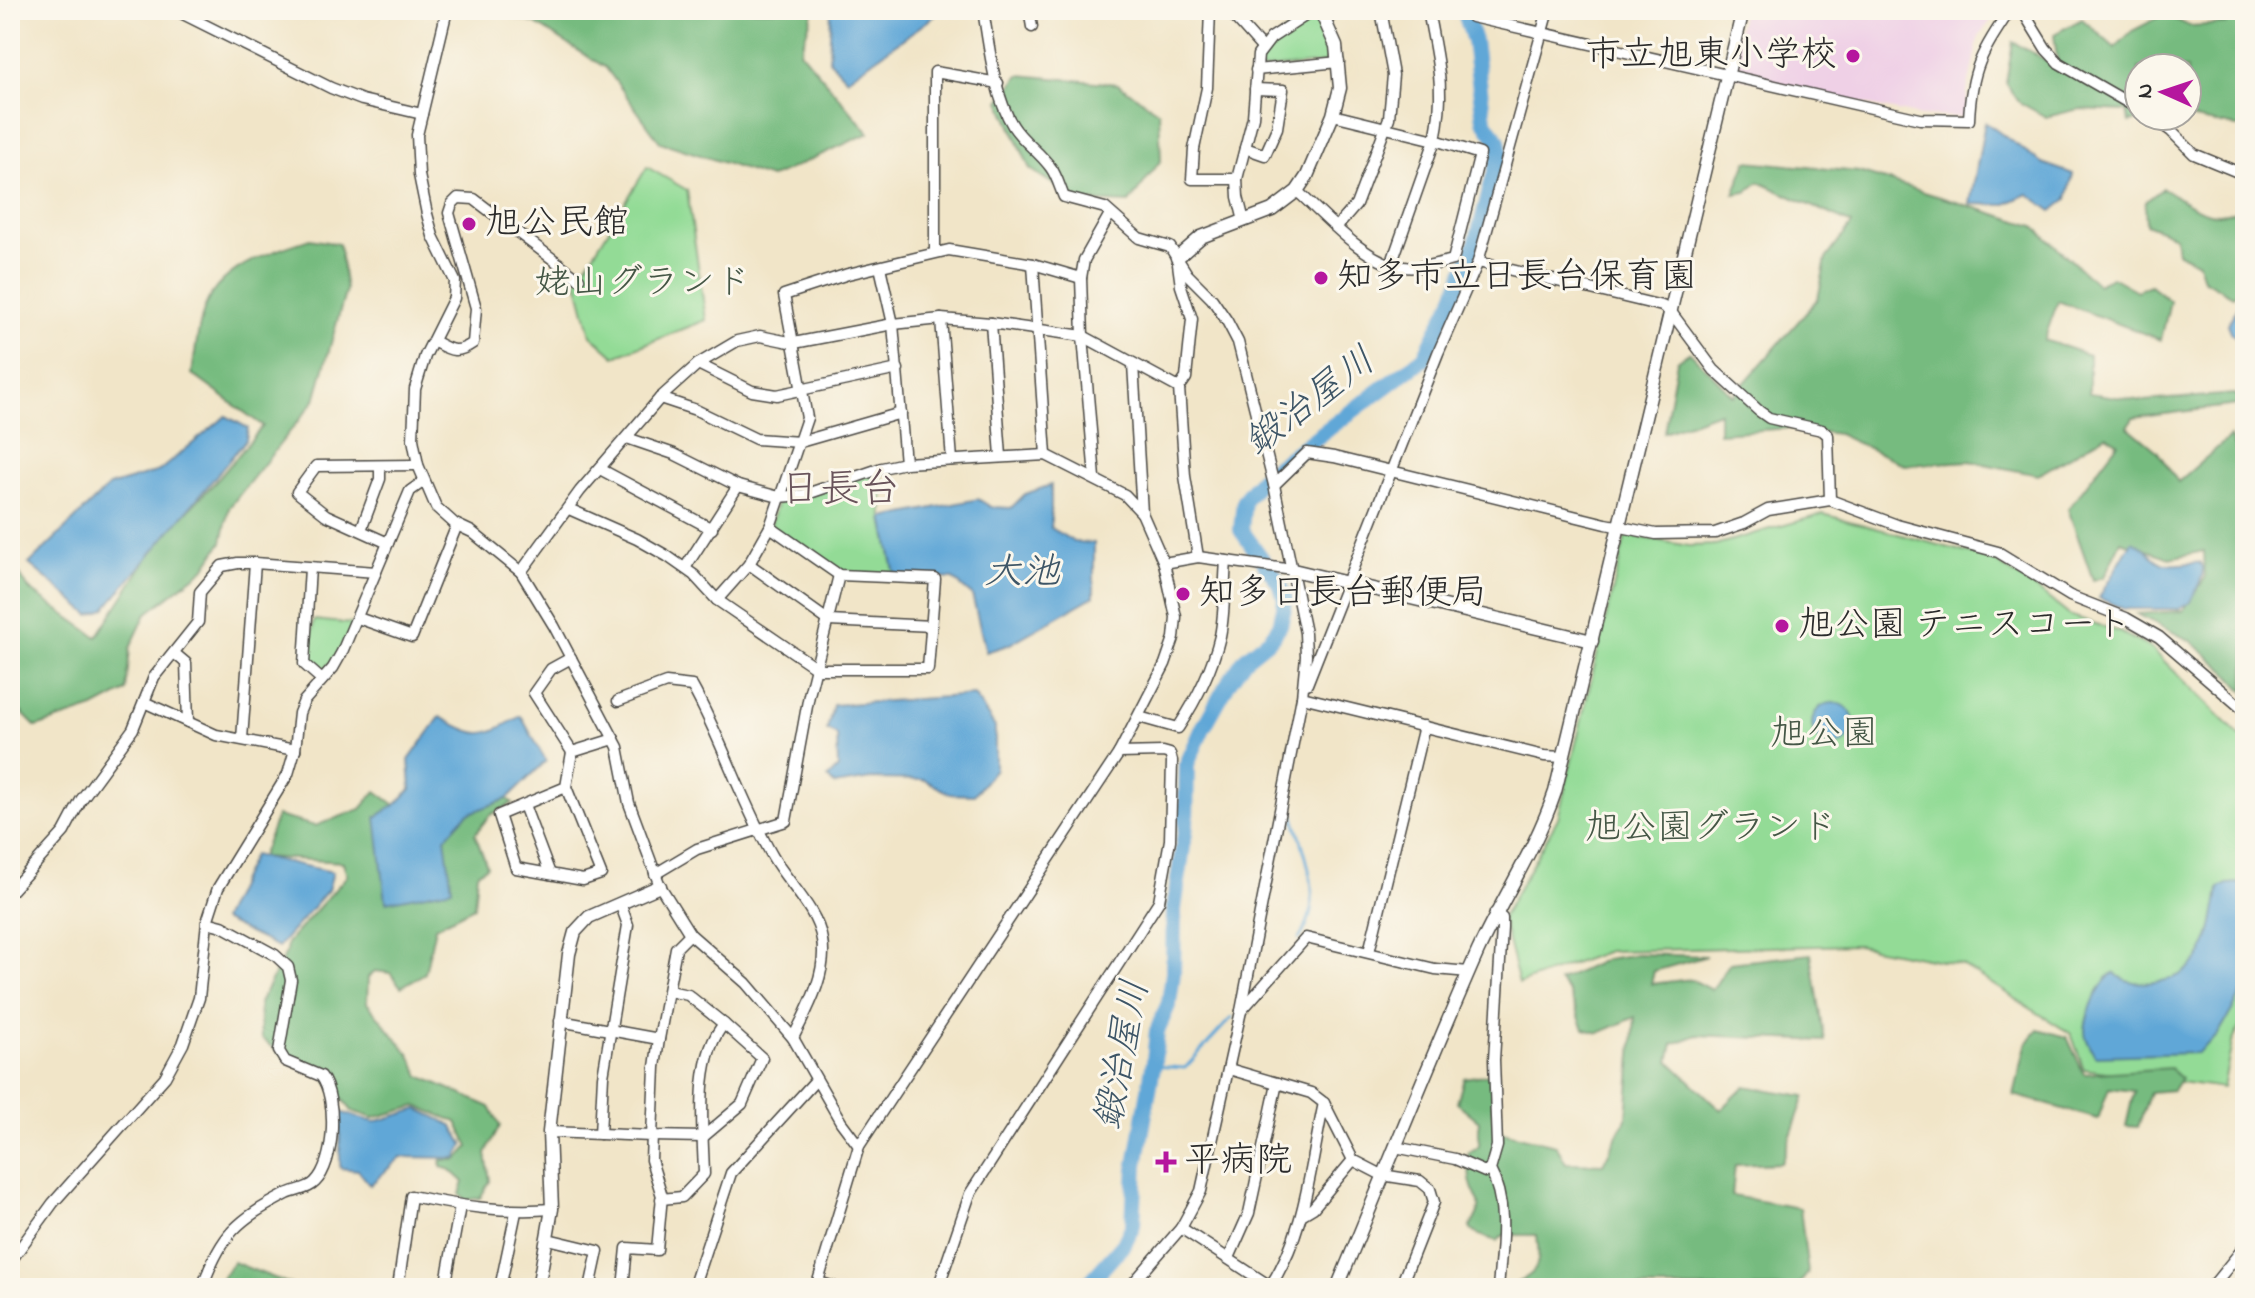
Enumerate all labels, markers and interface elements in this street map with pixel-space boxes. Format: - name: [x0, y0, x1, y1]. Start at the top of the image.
- place label: 市立旭東小学校: [1585, 30, 1837, 83]
- marker: 市立旭東小学校: [1844, 47, 1862, 65]
- north arrow: [2123, 52, 2203, 132]
- text: N: [2130, 83, 2162, 99]
- place label: 旭公民館: [485, 198, 629, 251]
- marker: 旭公民館: [460, 215, 478, 233]
- place label: 知多市立日長台保育園: [1337, 252, 1697, 305]
- park label: 姥山グランド: [535, 258, 751, 311]
- marker: 知多市立日長台保育園: [1312, 269, 1330, 287]
- water label: 鍛治屋川: [1233, 335, 1389, 471]
- district label: 日長台: [780, 462, 900, 521]
- water label: 大池: [984, 546, 1061, 602]
- place label: 知多日長台郵便局: [1199, 568, 1487, 621]
- marker: 知多日長台郵便局: [1174, 585, 1192, 603]
- place label: 旭公園 テニスコート: [1798, 600, 2132, 653]
- marker: 旭公園 テニスコート: [1773, 617, 1791, 635]
- park label: 旭公園: [1770, 709, 1878, 762]
- park label: 旭公園グランド: [1585, 803, 1837, 856]
- water label: 鍛治屋川: [1082, 975, 1166, 1135]
- place label: 平病院: [1184, 1136, 1292, 1189]
- marker: 平病院: [1155, 1151, 1177, 1173]

